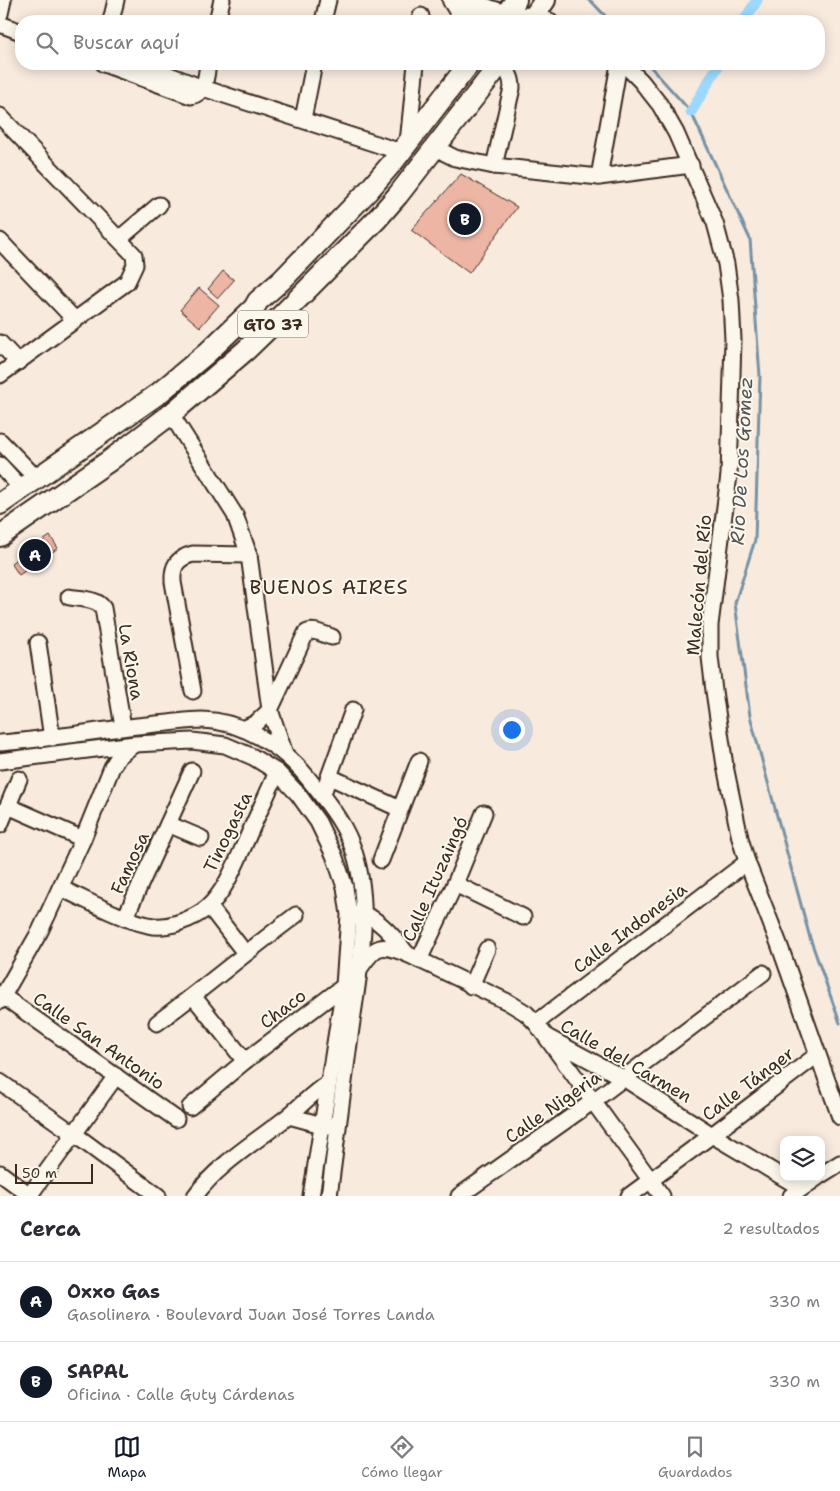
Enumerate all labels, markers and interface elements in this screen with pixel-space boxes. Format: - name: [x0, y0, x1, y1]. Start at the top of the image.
- search box: [15, 15, 825, 70]
- icon: search: [33, 29, 61, 57]
- text: Buscar aquí: [73, 30, 179, 55]
- pin: B: [449, 200, 481, 238]
- road number: GTO 37: [238, 310, 308, 338]
- water label: Rio De Los Gomez: [725, 377, 758, 545]
- street label: Malecón del Río: [681, 514, 717, 656]
- pin: A: [19, 536, 51, 574]
- district label: BUENOS AIRES: [249, 574, 409, 600]
- street label: La Riona: [112, 622, 150, 702]
- your location: [499, 717, 525, 743]
- street label: Tinogasta: [198, 788, 258, 876]
- street label: Calle Ituzaingó: [397, 812, 473, 946]
- street label: Famosa: [105, 828, 155, 898]
- street label: Calle Indonesia: [568, 877, 692, 979]
- street label: Chaco: [255, 984, 311, 1034]
- street label: Calle San Antonio: [28, 987, 170, 1095]
- street label: Calle del Carmen: [556, 1014, 696, 1108]
- street label: Calle Tánger: [697, 1041, 799, 1127]
- street label: Calle Nigeria: [500, 1065, 606, 1149]
- map controls: [780, 1136, 825, 1181]
- button: layers: [780, 1136, 825, 1181]
- scale bar: [15, 1161, 92, 1184]
- text: 50 m: [22, 1164, 57, 1182]
- text: Cerca: [20, 1215, 81, 1243]
- text: 2 resultados: [722, 1218, 820, 1239]
- text: Oxxo Gas: [67, 1279, 160, 1304]
- text: A: [30, 1291, 42, 1312]
- text: 330 m: [768, 1291, 820, 1312]
- text: Gasolinera · Boulevard Juan José Torres Landa: [67, 1304, 435, 1325]
- text: SAPAL: [67, 1359, 129, 1384]
- text: B: [31, 1371, 41, 1392]
- text: 330 m: [768, 1371, 820, 1392]
- text: Oficina · Calle Guty Cárdenas: [67, 1384, 295, 1405]
- tab: Mapa: [108, 1433, 146, 1481]
- tab: Cómo llegar: [361, 1433, 443, 1481]
- tab: Guardados: [658, 1433, 732, 1481]

